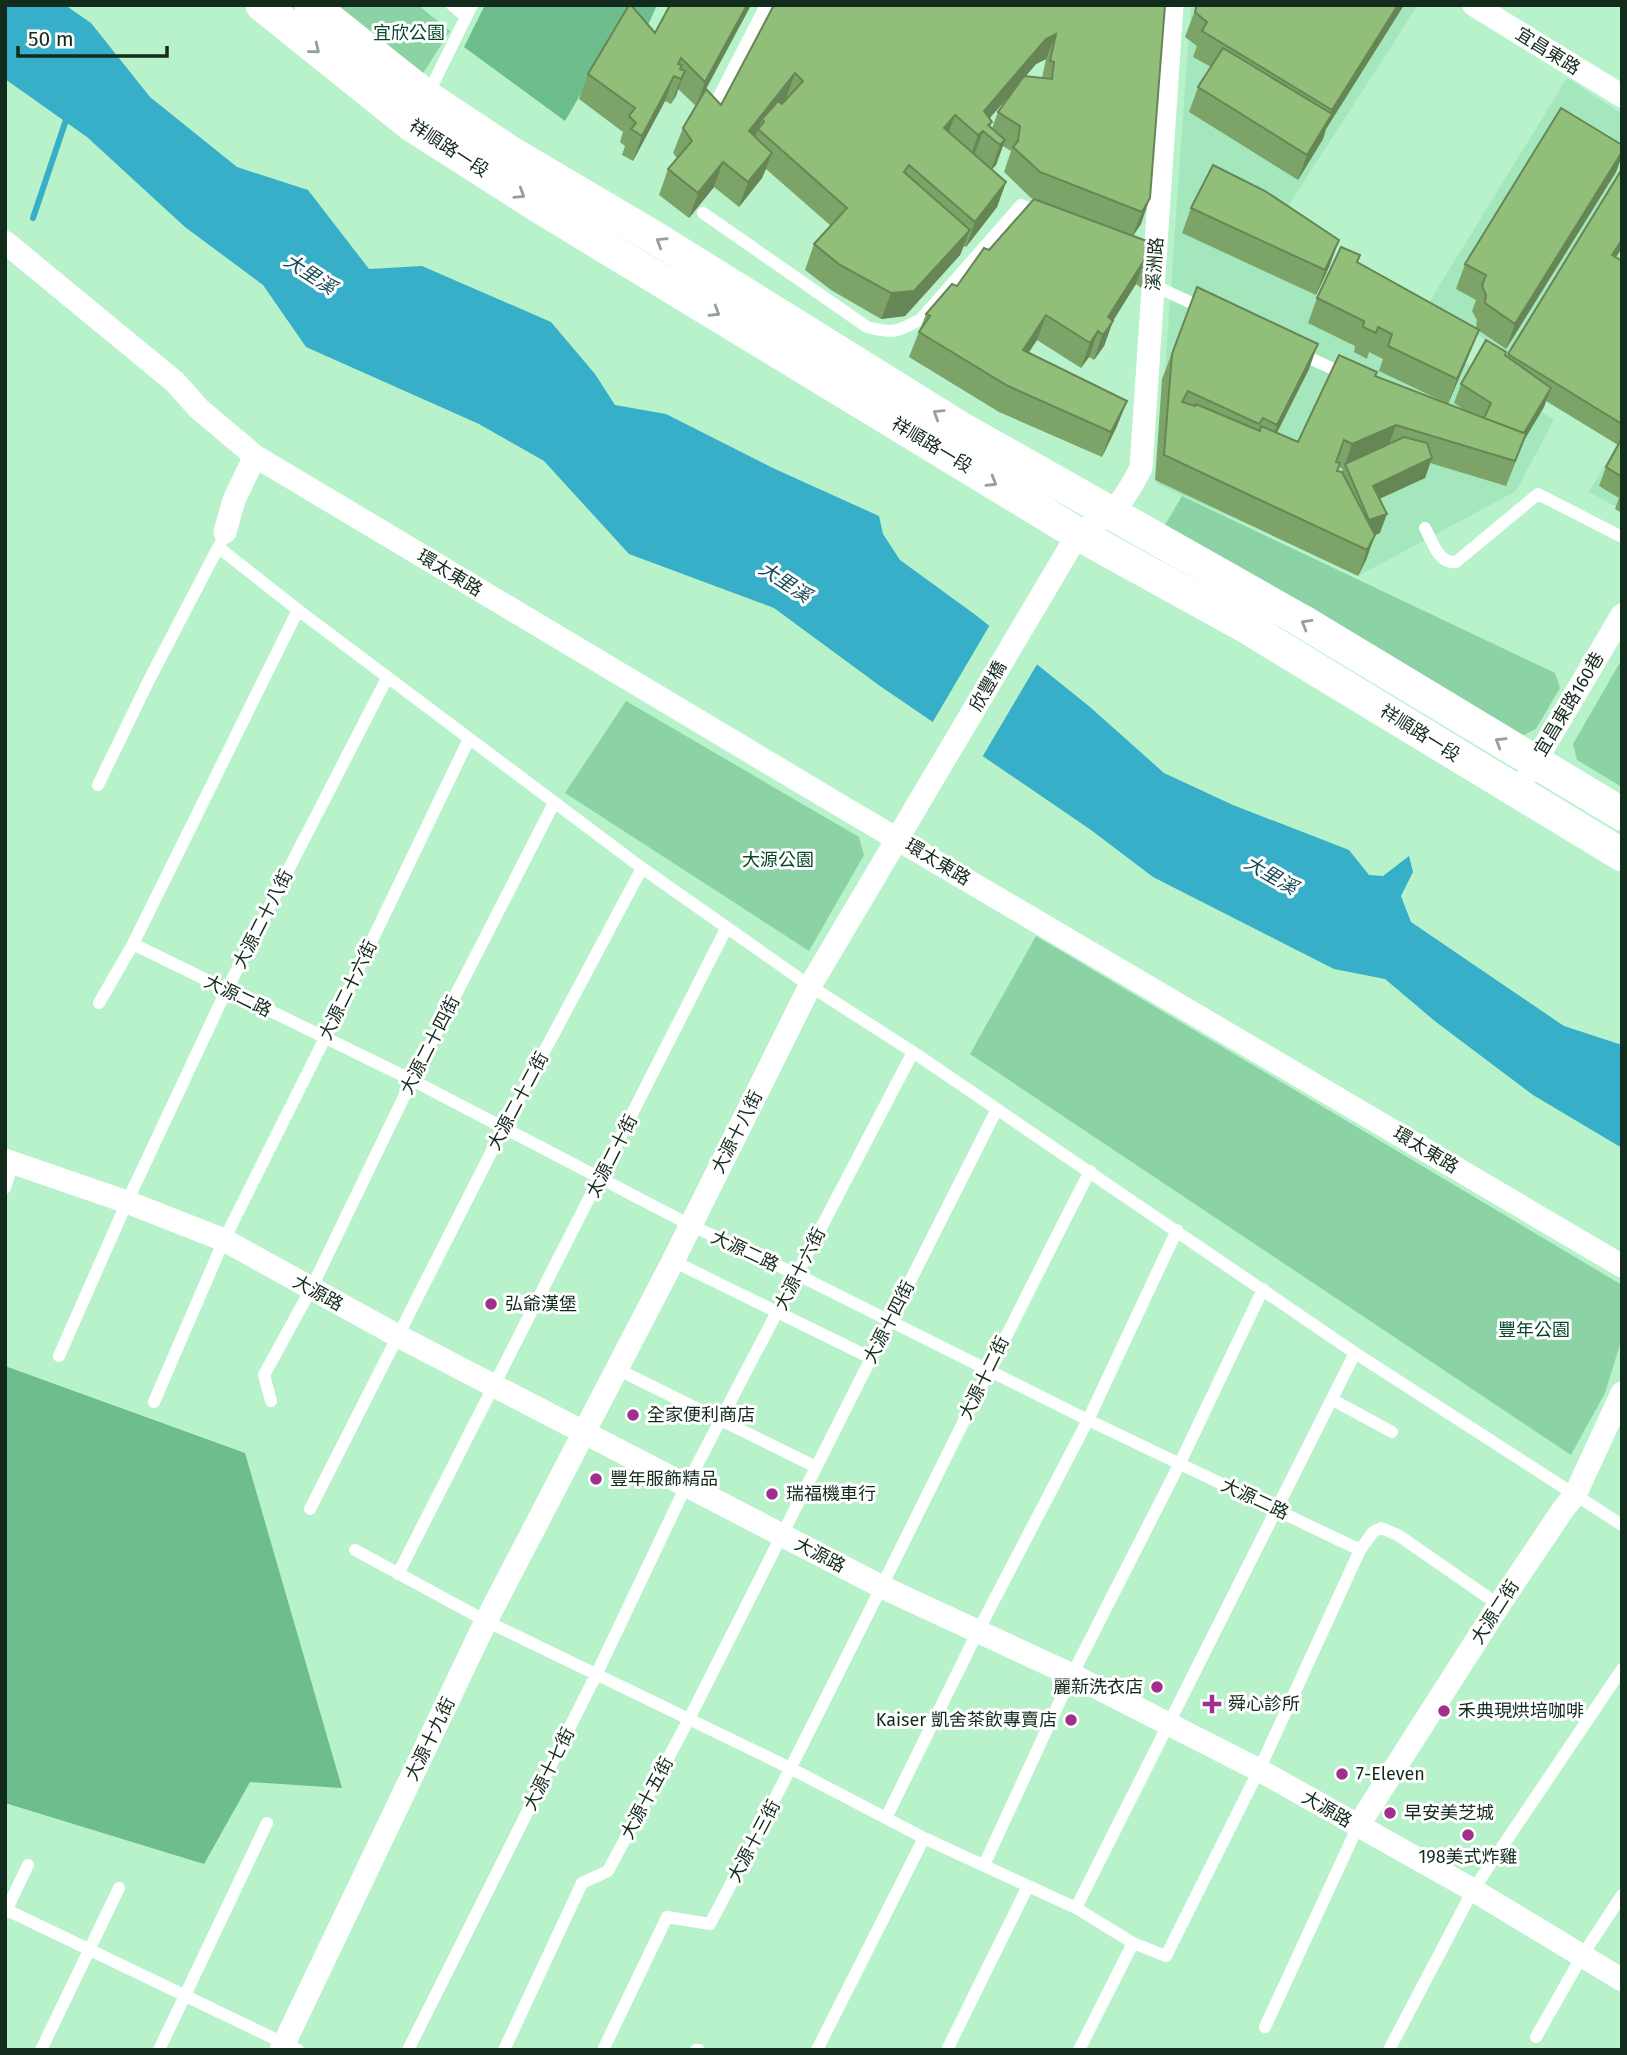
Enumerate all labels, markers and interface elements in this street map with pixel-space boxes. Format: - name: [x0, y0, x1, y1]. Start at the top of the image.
- scale bar: [18, 14, 166, 58]
- park label: 宜欣公園: [373, 22, 445, 44]
- street label: 宜昌東路: [1512, 23, 1584, 79]
- text: 50 m: [28, 26, 74, 52]
- one-way arrow: [307, 40, 319, 53]
- street label: 祥順路一段: [405, 114, 493, 182]
- one-way arrow: [512, 186, 525, 199]
- street label: 溪洲路: [1142, 236, 1168, 292]
- one-way arrow: [656, 237, 669, 250]
- water label: 大里溪: [280, 249, 343, 301]
- one-way arrow: [707, 304, 720, 317]
- one-way arrow: [932, 409, 945, 422]
- street label: 祥順路一段: [888, 412, 976, 478]
- one-way arrow: [985, 473, 998, 486]
- street label: 環太東路: [413, 545, 487, 601]
- water label: 大里溪: [755, 557, 818, 609]
- one-way arrow: [1300, 619, 1313, 632]
- street label: 宜昌東路160巷: [1529, 648, 1609, 760]
- street label: 欣豐橋: [965, 657, 1011, 715]
- street label: 祥順路一段: [1376, 700, 1464, 766]
- one-way arrow: [1495, 737, 1508, 750]
- street label: 環太東路: [901, 834, 975, 890]
- park label: 大源公園: [742, 849, 814, 871]
- water label: 大里溪: [1241, 851, 1304, 901]
- street label: 大源二十八街: [229, 866, 297, 972]
- street label: 大源二十六街: [314, 937, 382, 1043]
- street label: 大源二路: [201, 970, 275, 1022]
- street label: 大源二十四街: [396, 992, 464, 1098]
- street label: 大源二十二街: [483, 1048, 553, 1154]
- street label: 大源十八街: [707, 1087, 767, 1177]
- street label: 太源二十街: [582, 1111, 642, 1201]
- street label: 環太東路: [1389, 1122, 1463, 1178]
- street label: 大源十六街: [770, 1224, 830, 1314]
- street label: 大源二路: [708, 1226, 782, 1276]
- street label: 大源路: [289, 1270, 347, 1316]
- street label: 大源十四街: [859, 1277, 919, 1367]
- place label: 弘爺漢堡: [505, 1293, 577, 1315]
- marker: 弘爺漢堡: [483, 1296, 499, 1312]
- park label: 豐年公園: [1498, 1319, 1570, 1341]
- street label: 大源十二街: [954, 1333, 1014, 1423]
- place label: 全家便利商店: [647, 1404, 755, 1426]
- marker: 全家便利商店: [625, 1407, 641, 1423]
- place label: 豐年服飾精品: [610, 1468, 718, 1490]
- marker: 豐年服飾精品: [588, 1471, 604, 1487]
- street label: 大源二路: [1218, 1474, 1292, 1524]
- place label: 瑞福機車行: [786, 1483, 876, 1505]
- marker: 瑞福機車行: [764, 1486, 780, 1502]
- street label: 大源路: [791, 1533, 849, 1577]
- street label: 大源二街: [1466, 1576, 1524, 1648]
- place label: 麗新洗衣店: [1053, 1676, 1143, 1698]
- marker: 麗新洗衣店: [1149, 1679, 1165, 1695]
- place label: 舜心診所: [1228, 1693, 1300, 1715]
- street label: 大源十九街: [400, 1694, 460, 1784]
- marker: 舜心診所: [1202, 1694, 1222, 1714]
- place label: 禾典現烘培咖啡: [1458, 1700, 1584, 1722]
- marker: 禾典現烘培咖啡: [1436, 1703, 1452, 1719]
- place label: Kaiser 凱舍茶飲專賣店: [876, 1709, 1057, 1731]
- marker: Kaiser 凱舍茶飲專賣店: [1063, 1712, 1079, 1728]
- street label: 大源十七街: [519, 1724, 579, 1814]
- street label: 大源十五街: [616, 1753, 678, 1843]
- place label: 7-Eleven: [1356, 1763, 1425, 1785]
- marker: 7-Eleven: [1334, 1766, 1350, 1782]
- street label: 大源路: [1298, 1786, 1356, 1832]
- street label: 大源十三街: [723, 1796, 785, 1886]
- place label: 早安美芝城: [1404, 1802, 1494, 1824]
- marker: 早安美芝城: [1382, 1805, 1398, 1821]
- marker: 198美式炸雞: [1460, 1827, 1476, 1843]
- place label: 198美式炸雞: [1418, 1846, 1518, 1868]

